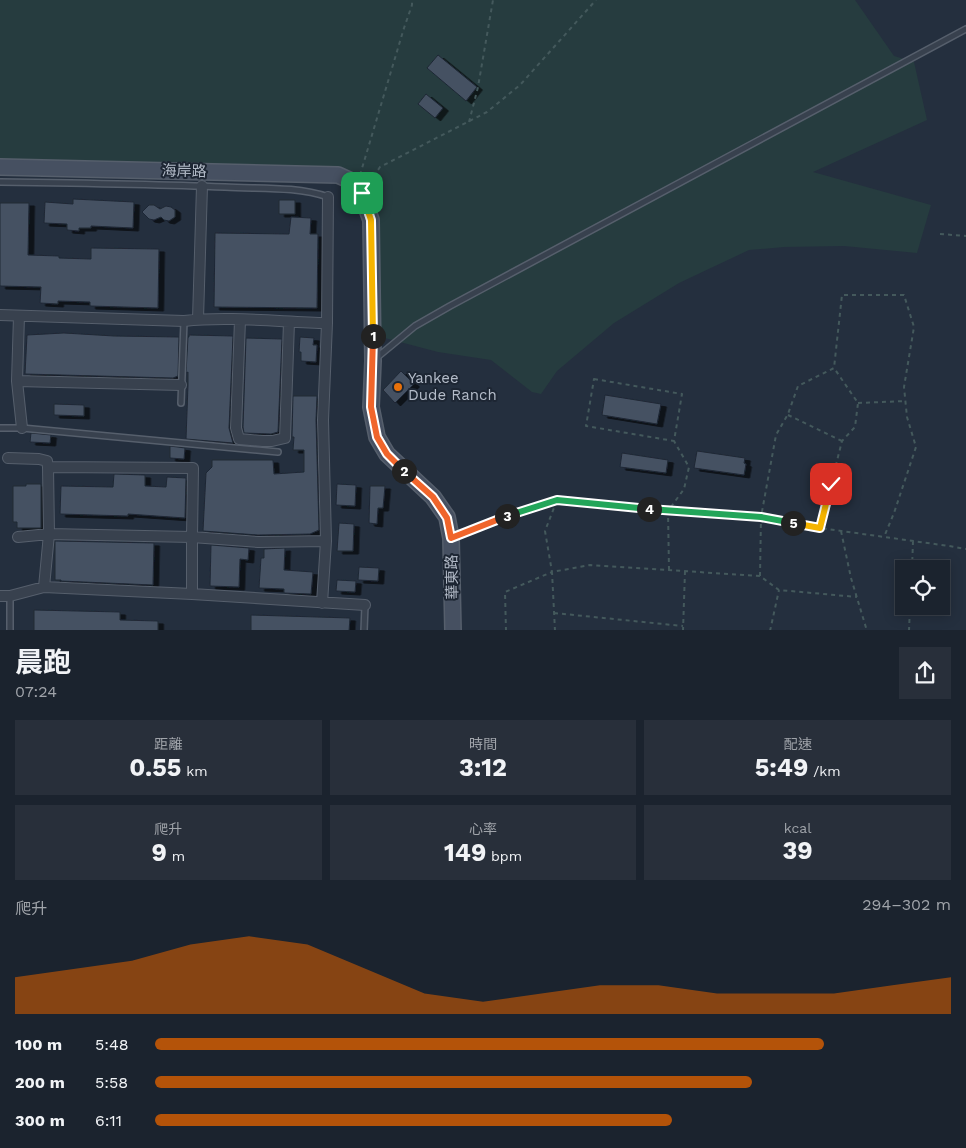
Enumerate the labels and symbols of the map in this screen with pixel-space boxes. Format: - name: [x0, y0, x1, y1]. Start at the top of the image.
- street label: 海岸路: [161, 162, 207, 180]
- pin: [341, 172, 383, 214]
- pin: 1: [360, 324, 386, 348]
- place label: Yankee Dude Ranch: [408, 369, 497, 404]
- marker: Yankee Dude Ranch: [392, 381, 404, 393]
- pin: 2: [392, 458, 416, 484]
- pin: [810, 463, 852, 505]
- pin: 4: [636, 496, 662, 522]
- pin: 3: [494, 504, 520, 528]
- pin: 5: [780, 510, 806, 536]
- street label: 華東路: [443, 554, 461, 600]

